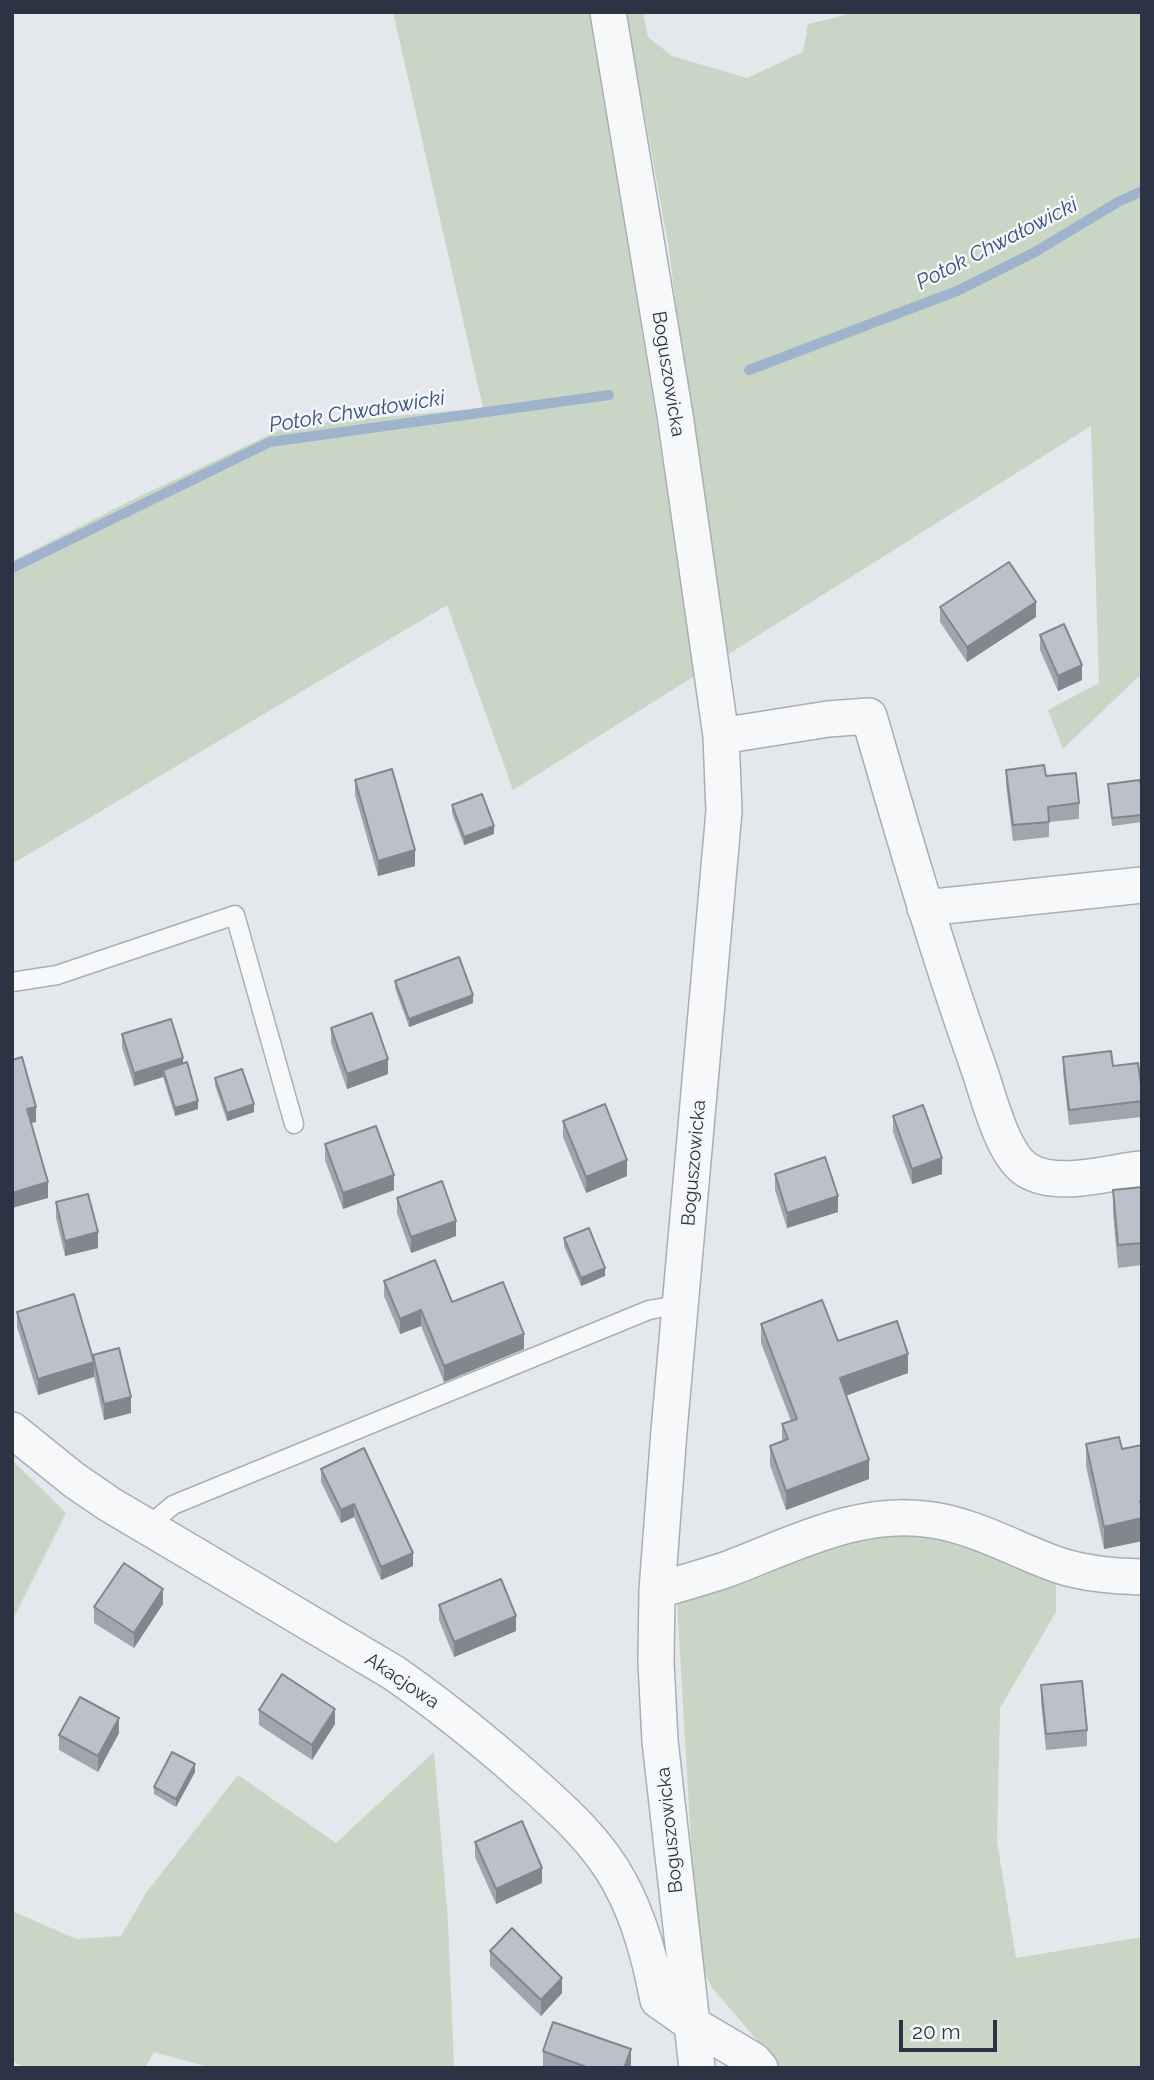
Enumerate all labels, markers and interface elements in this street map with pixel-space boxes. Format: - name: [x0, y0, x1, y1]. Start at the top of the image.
- water label: Potok Chwałowicki: [912, 192, 1082, 296]
- street label: Boguszowicka: [647, 310, 689, 438]
- water label: Potok Chwałowicki: [267, 386, 447, 438]
- street label: Boguszowicka: [677, 1099, 711, 1227]
- street label: Akacjowa: [361, 1648, 443, 1714]
- street label: Boguszowicka: [652, 1766, 688, 1894]
- scale bar: [902, 2007, 1000, 2050]
- text: 20 m: [912, 2019, 960, 2044]

